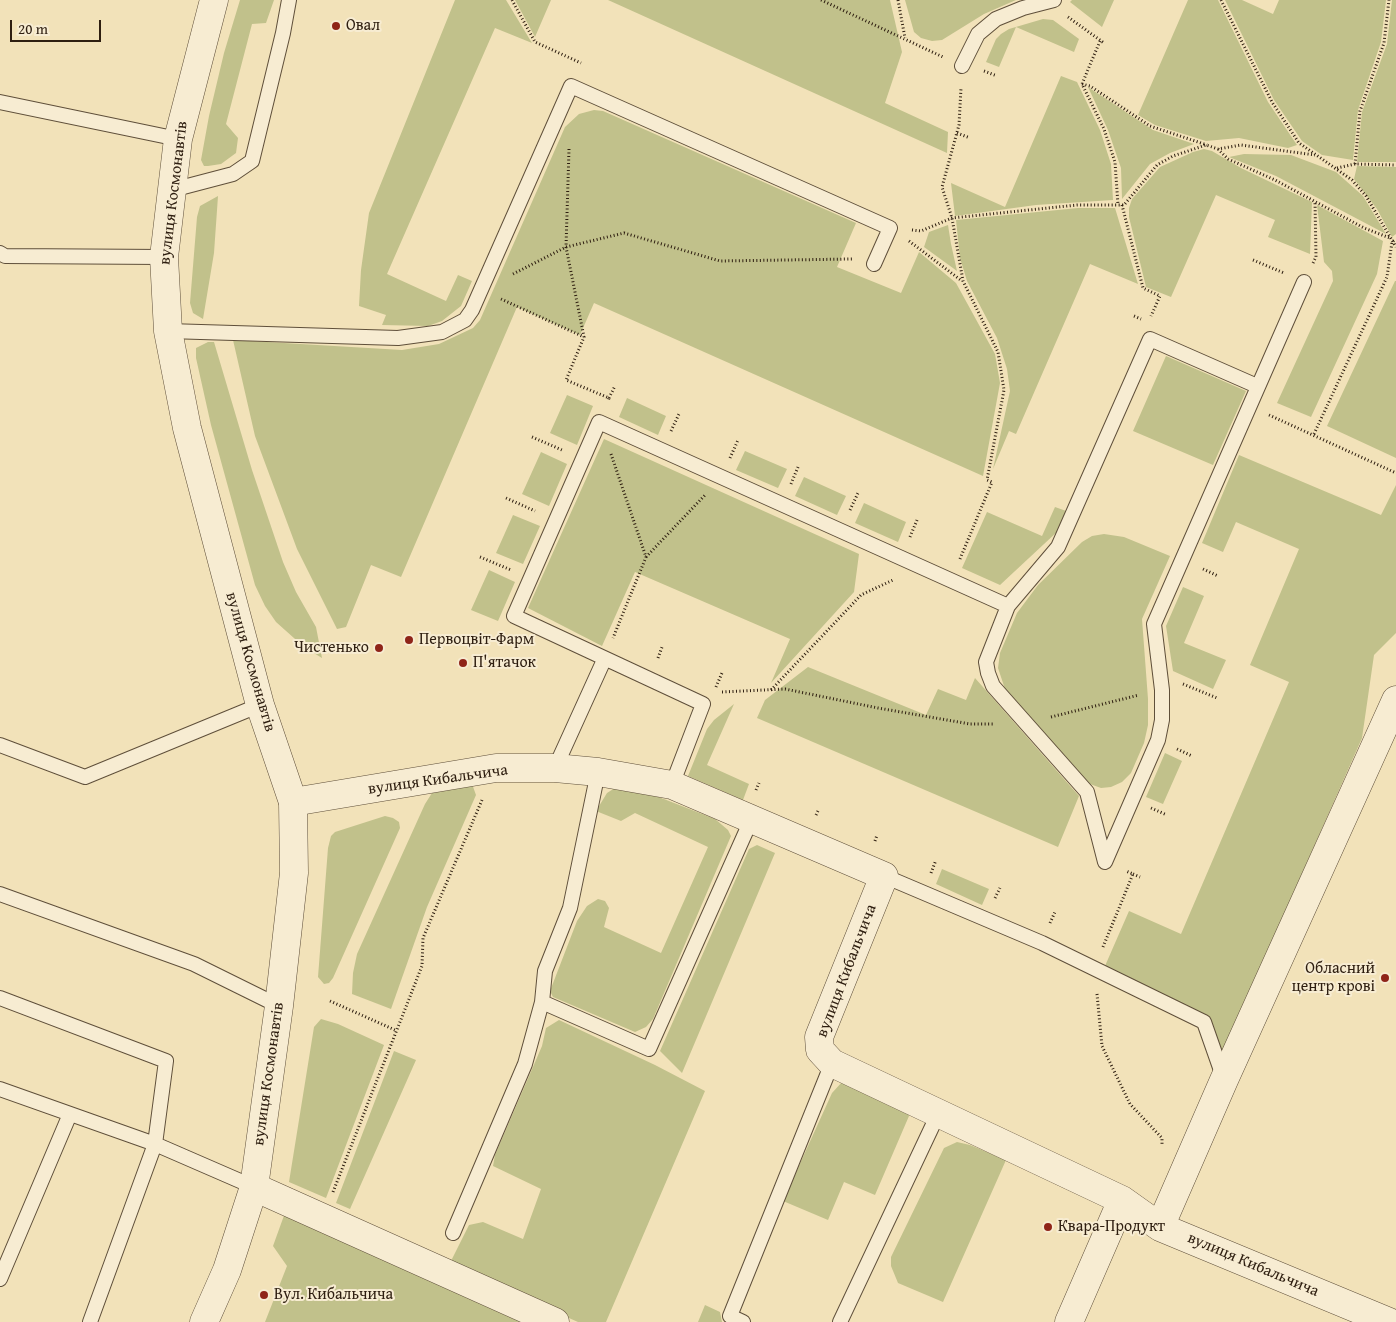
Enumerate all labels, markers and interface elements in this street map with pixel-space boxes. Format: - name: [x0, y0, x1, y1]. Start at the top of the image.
- scale bar: [12, 10, 104, 42]
- place label: Овал: [346, 16, 380, 36]
- text: 20 m: [18, 18, 48, 39]
- marker: Овал: [330, 20, 342, 32]
- street label: вулиця Космонавтів: [156, 120, 192, 266]
- street label: вулиця Космонавтів: [221, 590, 279, 734]
- place label: Первоцвіт-Фарм: [419, 630, 534, 650]
- marker: Первоцвіт-Фарм: [403, 634, 415, 646]
- place label: Чистенько: [294, 638, 369, 658]
- marker: Чистенько: [373, 642, 385, 654]
- place label: П'ятачок: [473, 653, 536, 673]
- marker: П'ятачок: [457, 657, 469, 669]
- street label: вулиця Кибальчича: [367, 761, 509, 799]
- street label: вулиця Кибальчича: [813, 902, 881, 1040]
- place label: Обласний центр крові: [1292, 959, 1375, 997]
- marker: Обласний центр крові: [1379, 972, 1391, 984]
- street label: вулиця Космонавтів: [249, 1001, 289, 1147]
- place label: Квара-Продукт: [1058, 1217, 1165, 1237]
- marker: Квара-Продукт: [1042, 1221, 1054, 1233]
- street label: вулиця Кибальчича: [1184, 1229, 1322, 1301]
- place label: Вул. Кибальчича: [274, 1285, 393, 1305]
- marker: Вул. Кибальчича: [258, 1289, 270, 1301]

